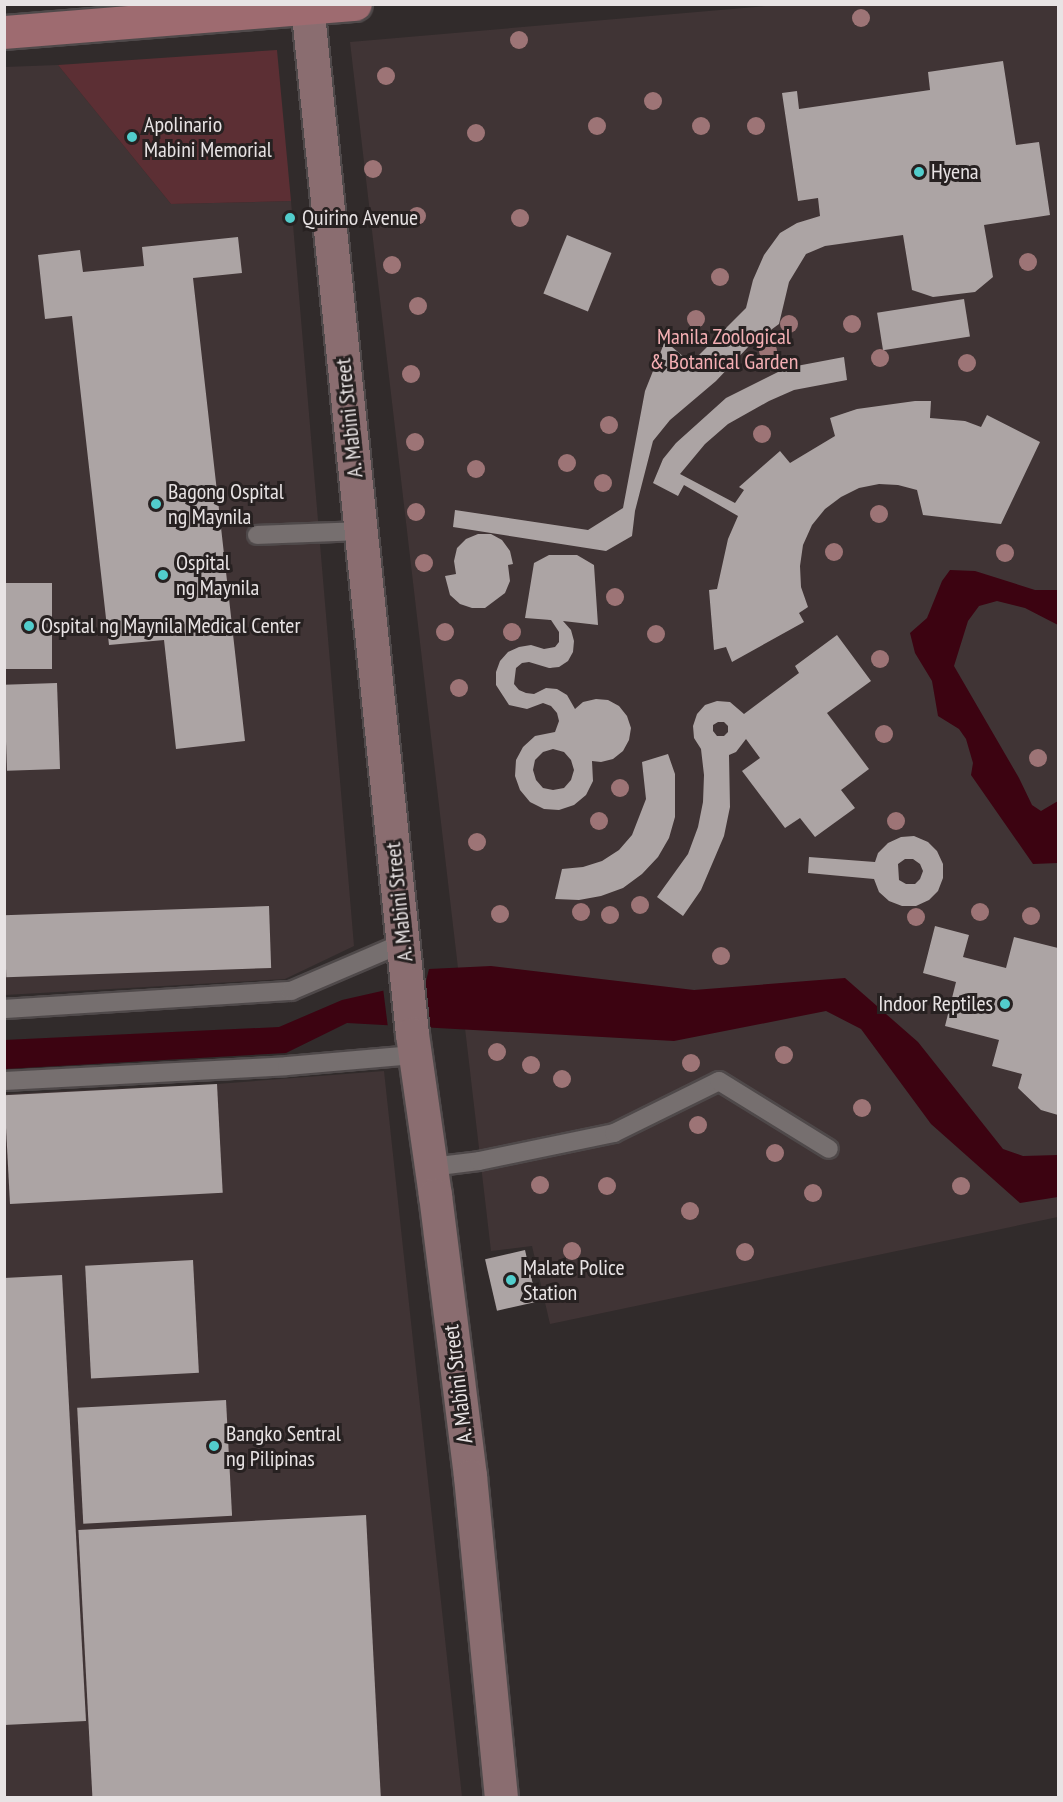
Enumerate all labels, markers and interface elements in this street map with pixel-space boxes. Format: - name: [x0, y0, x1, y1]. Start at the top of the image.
- place label: Apolinario Mabini Memorial: [144, 111, 272, 162]
- marker: Apolinario Mabini Memorial: [125, 130, 139, 144]
- place label: Hyena: [931, 159, 979, 185]
- marker: Hyena: [912, 165, 926, 179]
- place label: Quirino Avenue: [302, 205, 419, 231]
- marker: Quirino Avenue: [283, 211, 297, 225]
- park label: Manila Zoological & Botanical Garden: [650, 323, 798, 374]
- street label: A. Mabini Street: [330, 356, 368, 480]
- place label: Bagong Ospital ng Maynila: [168, 478, 284, 530]
- marker: Bagong Ospital ng Maynila: [149, 497, 163, 511]
- place label: Ospital ng Maynila: [176, 549, 259, 600]
- marker: Ospital ng Maynila: [154, 566, 172, 584]
- place label: Ospital ng Maynila Medical Center: [41, 613, 300, 639]
- marker: Ospital ng Maynila Medical Center: [22, 619, 36, 633]
- street label: A. Mabini Street: [380, 840, 418, 964]
- place label: Indoor Reptiles: [878, 991, 993, 1017]
- marker: Indoor Reptiles: [998, 997, 1012, 1011]
- place label: Malate Police Station: [523, 1254, 625, 1306]
- marker: Malate Police Station: [504, 1273, 518, 1287]
- street label: A. Mabini Street: [438, 1322, 478, 1446]
- place label: Bangko Sentral ng Pilipinas: [226, 1420, 341, 1472]
- marker: Bangko Sentral ng Pilipinas: [207, 1439, 221, 1453]

